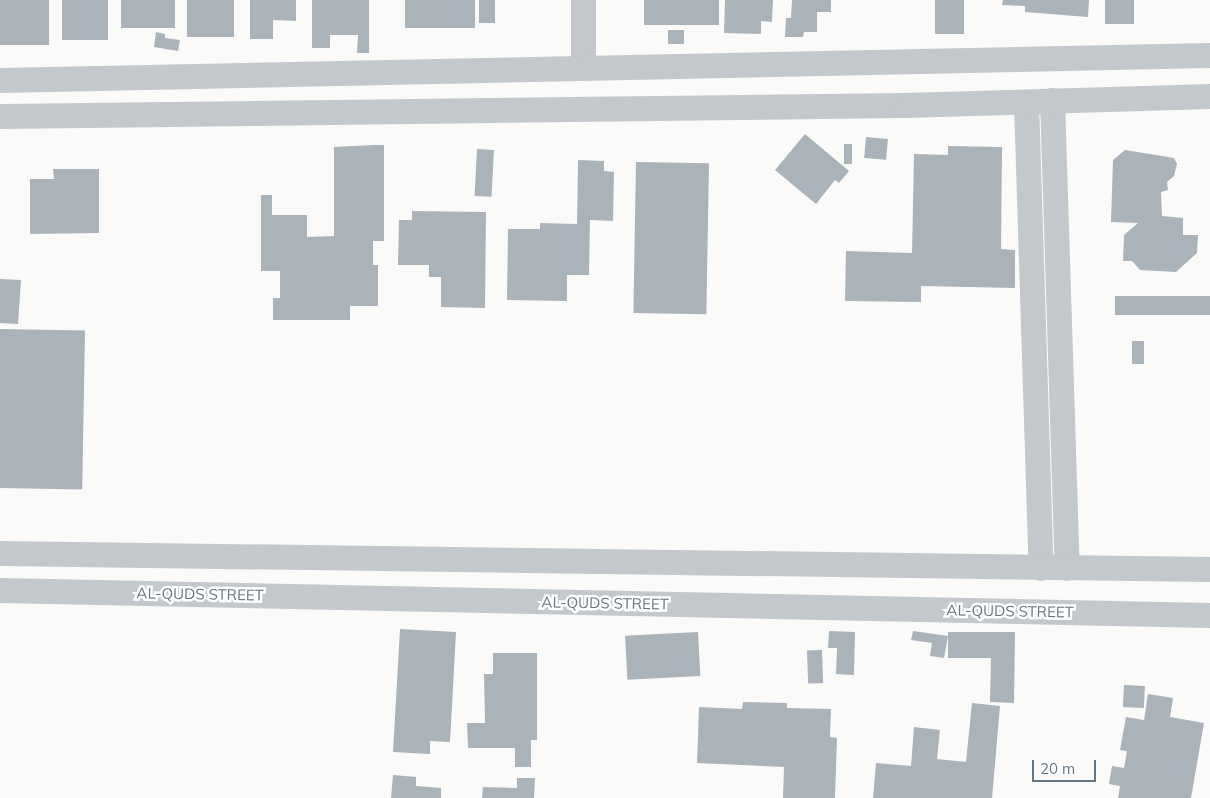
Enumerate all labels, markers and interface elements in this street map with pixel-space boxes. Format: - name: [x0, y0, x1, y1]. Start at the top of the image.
- street label: AL-QUDS STREET: [136, 584, 264, 604]
- street label: AL-QUDS STREET: [541, 593, 669, 613]
- street label: AL-QUDS STREET: [946, 601, 1074, 621]
- scale bar: [1035, 750, 1099, 782]
- text: 20 m: [1040, 759, 1075, 778]

